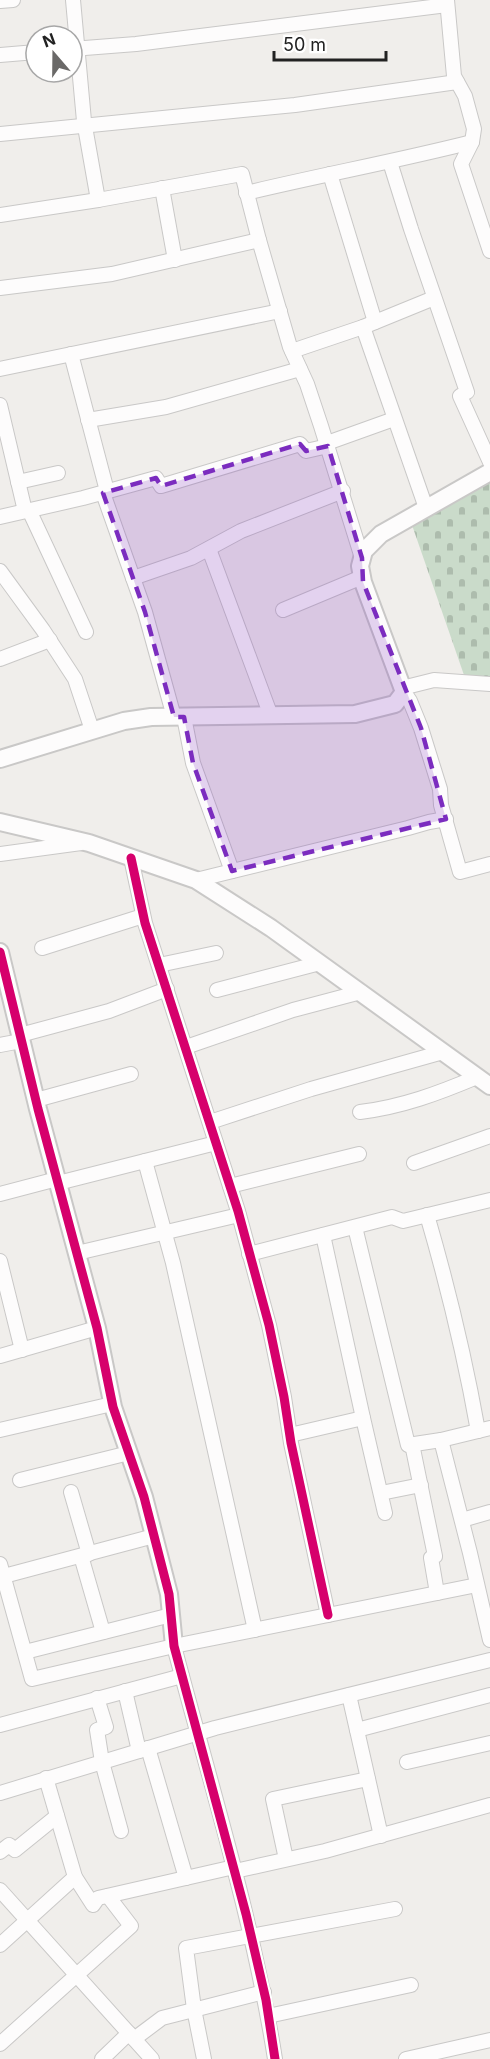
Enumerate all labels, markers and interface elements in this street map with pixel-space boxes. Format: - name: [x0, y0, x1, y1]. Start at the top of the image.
- north arrow: [24, 24, 84, 84]
- scale bar: [274, 24, 386, 62]
- text: N: [40, 28, 58, 51]
- text: 50 m: [283, 34, 326, 55]

